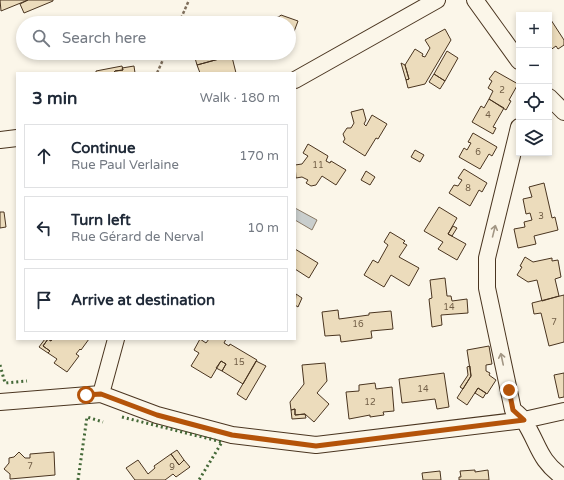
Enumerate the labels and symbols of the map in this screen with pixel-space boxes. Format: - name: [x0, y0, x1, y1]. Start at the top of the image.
- house number: 2: [499, 85, 505, 96]
- house number: 4: [485, 110, 491, 121]
- house number: 6: [475, 147, 481, 158]
- house number: 11: [312, 160, 324, 171]
- house number: 8: [465, 183, 471, 194]
- house number: 3: [538, 211, 544, 222]
- one-way arrow: [490, 225, 498, 238]
- house number: 14: [443, 302, 455, 313]
- house number: 7: [551, 317, 557, 328]
- house number: 16: [352, 319, 364, 330]
- one-way arrow: [498, 353, 506, 366]
- house number: 15: [233, 357, 245, 368]
- route end: [500, 381, 518, 399]
- house number: 14: [417, 384, 429, 395]
- route start: [77, 386, 95, 404]
- house number: 12: [364, 397, 376, 408]
- house number: 7: [27, 461, 33, 472]
- house number: 9: [169, 462, 175, 473]

